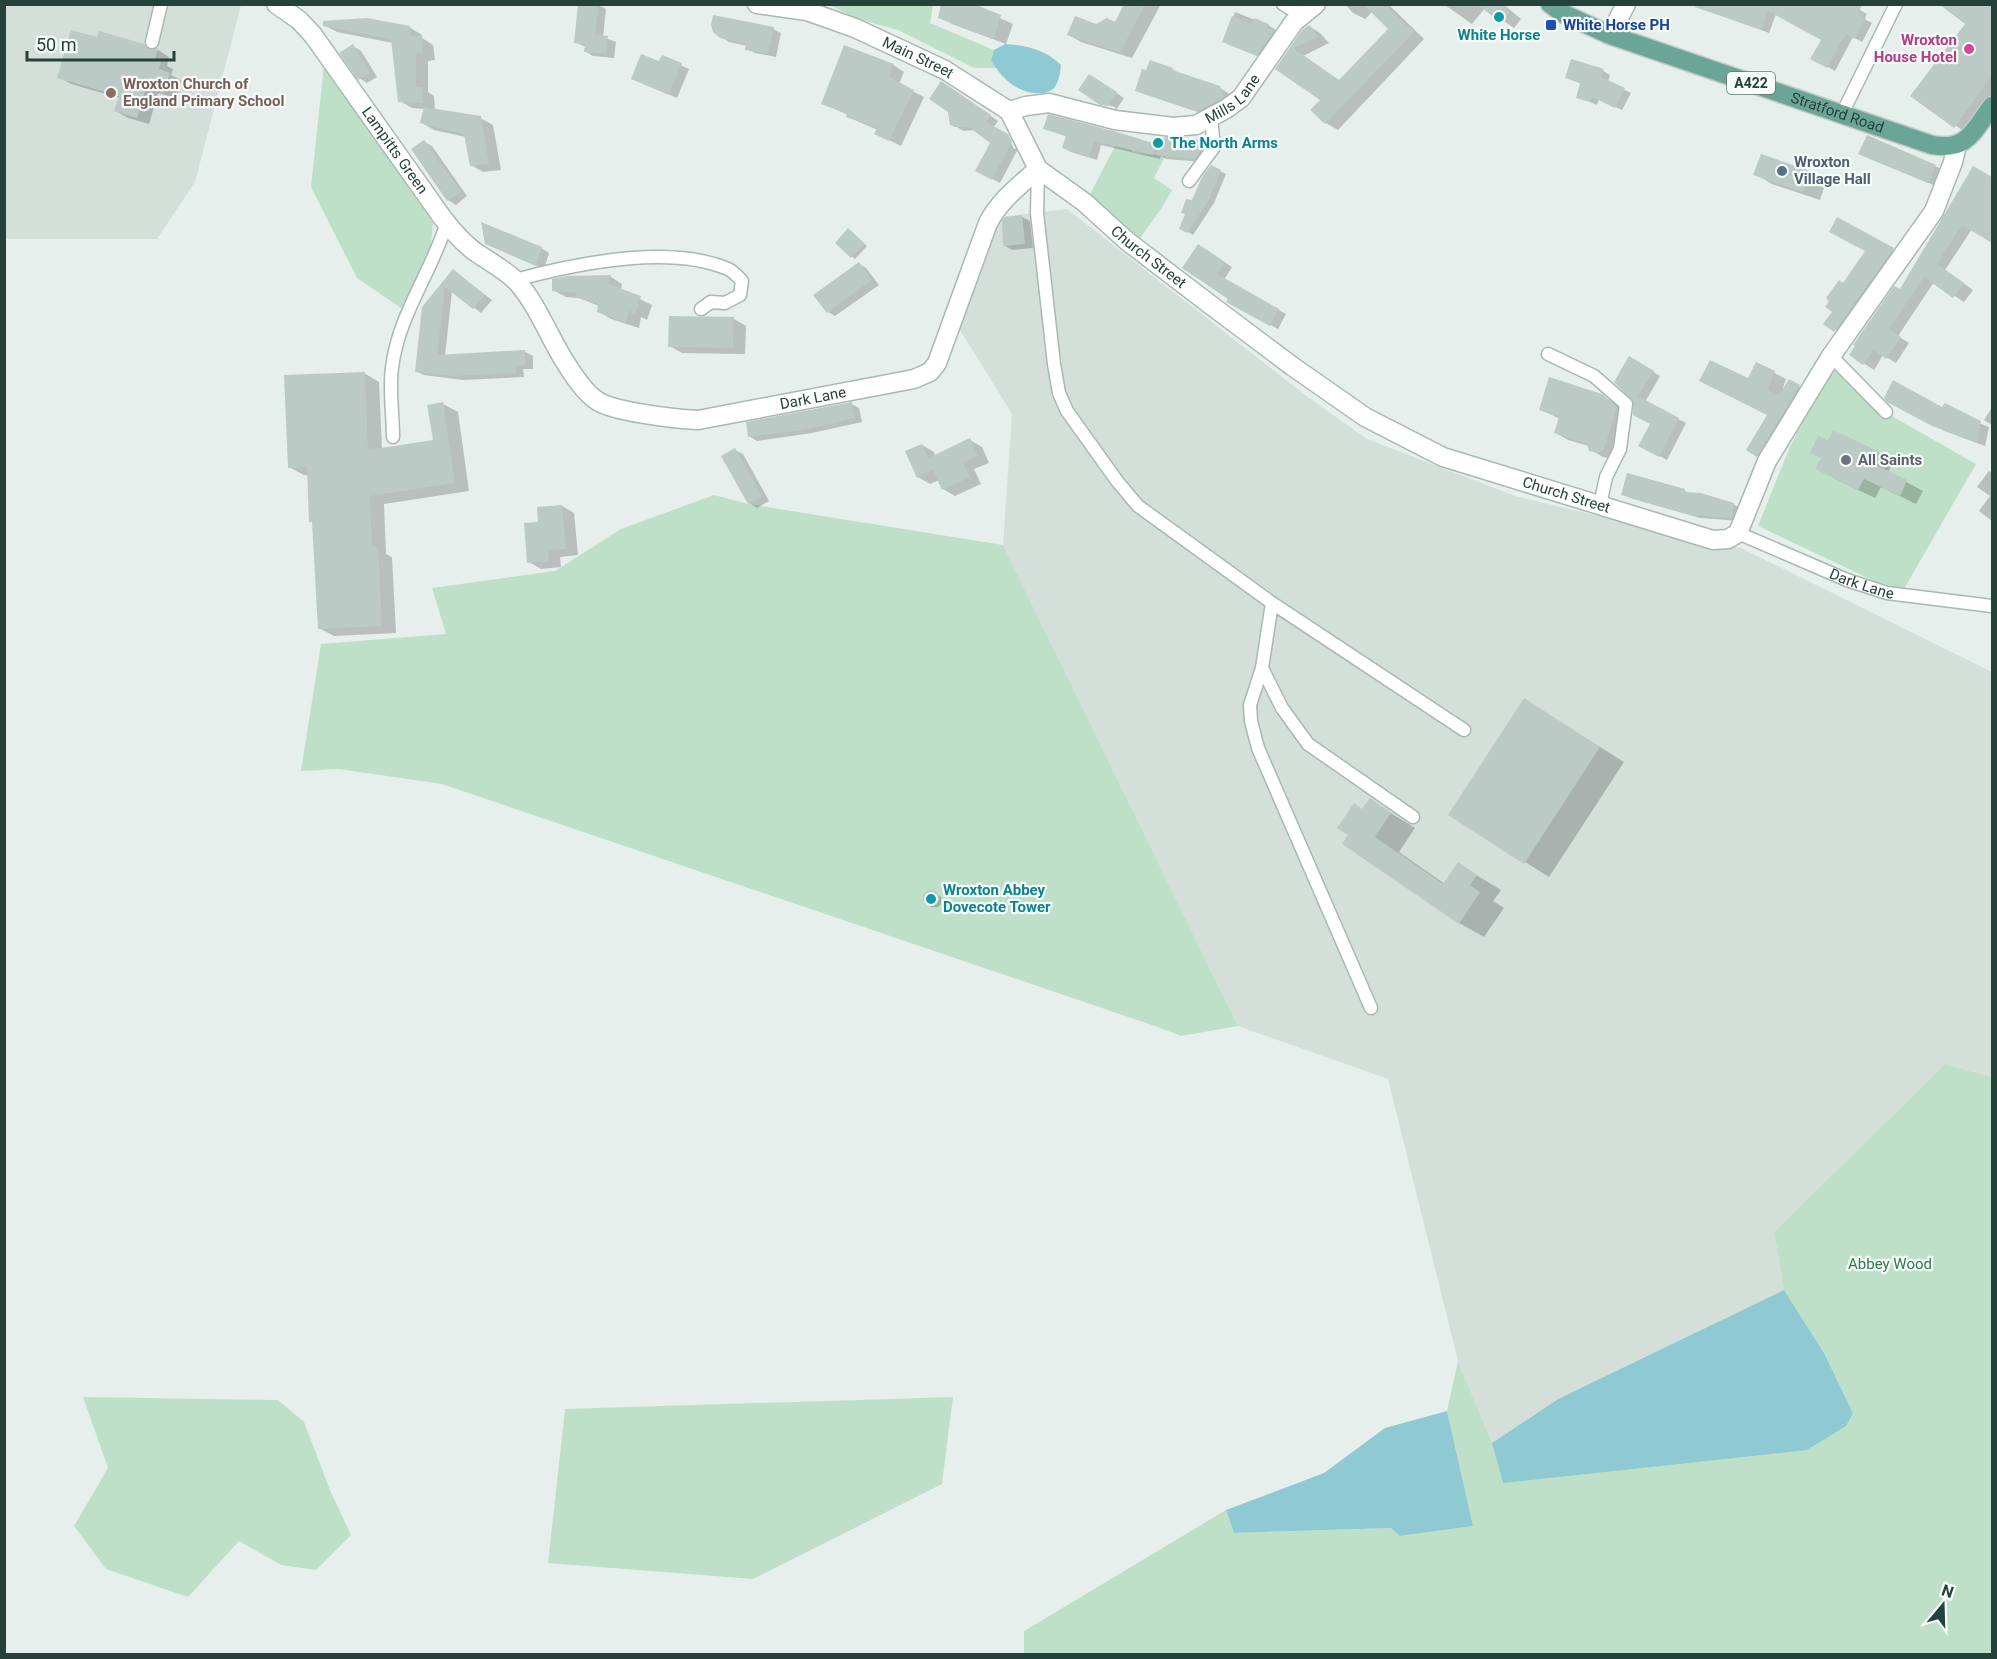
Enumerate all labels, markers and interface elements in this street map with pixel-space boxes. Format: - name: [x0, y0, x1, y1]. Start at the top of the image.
- marker: White Horse: [1492, 10, 1506, 24]
- place label: White Horse PH: [1563, 16, 1670, 34]
- marker: White Horse PH: [1544, 18, 1558, 32]
- scale bar: [27, 24, 174, 62]
- place label: White Horse: [1458, 26, 1540, 44]
- place label: Wroxton House Hotel: [1874, 31, 1957, 66]
- street label: Main Street: [880, 33, 957, 82]
- text: 50 m: [36, 34, 76, 55]
- marker: Wroxton House Hotel: [1962, 42, 1976, 56]
- street label: Mills Lane: [1202, 71, 1264, 128]
- road number: A422: [1727, 72, 1775, 94]
- place label: Wroxton Church of England Primary School: [123, 75, 284, 110]
- marker: Wroxton Church of England Primary School: [104, 86, 118, 100]
- street label: Stratford Road: [1788, 88, 1886, 137]
- street label: Lampitts Green: [358, 104, 432, 197]
- place label: The North Arms: [1170, 134, 1278, 152]
- marker: The North Arms: [1151, 136, 1165, 150]
- place label: Wroxton Village Hall: [1794, 153, 1871, 188]
- marker: Wroxton Village Hall: [1775, 164, 1789, 178]
- street label: Church Street: [1107, 222, 1190, 292]
- street label: Dark Lane: [778, 383, 848, 413]
- place label: All Saints: [1858, 451, 1922, 469]
- marker: All Saints: [1839, 453, 1853, 467]
- street label: Church Street: [1520, 473, 1612, 517]
- street label: Dark Lane: [1827, 565, 1895, 603]
- place label: Wroxton Abbey Dovecote Tower: [943, 881, 1051, 916]
- marker: Wroxton Abbey Dovecote Tower: [924, 892, 938, 906]
- park label: Abbey Wood: [1848, 1255, 1932, 1273]
- north arrow: [1913, 1575, 1973, 1635]
- text: N: [1939, 1580, 1956, 1602]

